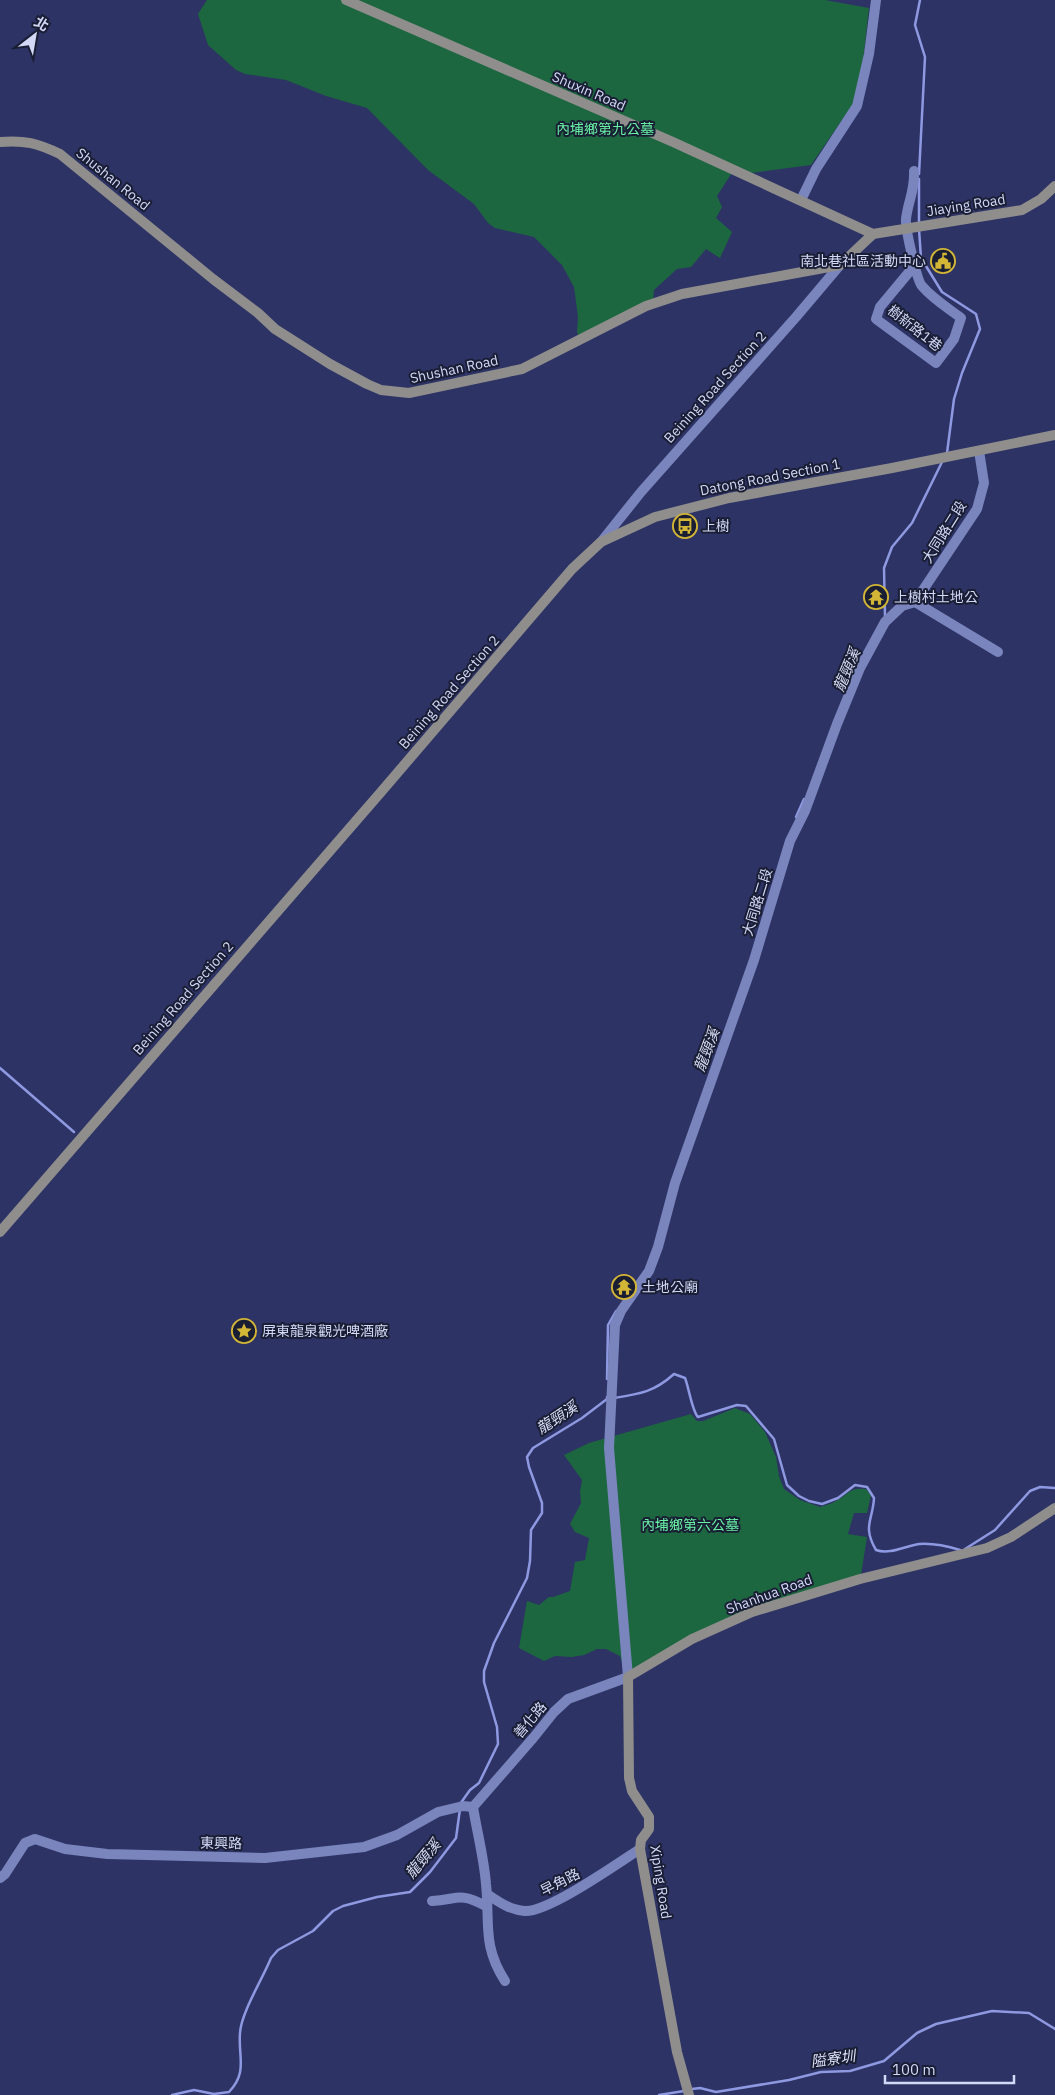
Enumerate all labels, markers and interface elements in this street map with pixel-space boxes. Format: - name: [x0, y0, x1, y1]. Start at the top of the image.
- north arrow: [10, 10, 60, 60]
- text: 北: [31, 13, 52, 35]
- street label: Shuxin Road: [550, 67, 628, 115]
- park label: 內埔鄉第九公墓: [556, 120, 654, 138]
- street label: Shushan Road: [72, 144, 154, 214]
- street label: Jiaying Road: [925, 190, 1007, 220]
- public building icon: 南北巷社區活動中心: [930, 248, 956, 274]
- place label: 南北巷社區活動中心: [800, 252, 926, 270]
- street label: 樹新路1巷: [884, 301, 946, 355]
- street label: Beining Road Section 2: [660, 327, 770, 447]
- street label: Shushan Road: [408, 351, 500, 387]
- street label: Datong Road Section 1: [698, 455, 842, 499]
- street label: 大同路二段: [918, 498, 970, 566]
- bus stop icon: 上樹: [672, 513, 698, 539]
- place label: 上樹: [702, 517, 730, 535]
- temple icon: 上樹村土地公: [863, 584, 889, 610]
- place label: 上樹村土地公: [894, 588, 978, 606]
- street label: Beining Road Section 2: [395, 631, 503, 753]
- water label: 龍頸溪: [829, 644, 865, 694]
- street label: 大同路二段: [738, 866, 776, 938]
- street label: Beining Road Section 2: [129, 937, 237, 1059]
- water label: 龍頸溪: [690, 1024, 724, 1074]
- temple icon: 土地公廟: [611, 1274, 637, 1300]
- place label: 土地公廟: [642, 1278, 698, 1296]
- place icon: 屏東龍泉觀光啤酒廠: [231, 1318, 257, 1344]
- place label: 屏東龍泉觀光啤酒廠: [262, 1322, 388, 1340]
- water label: 龍頸溪: [533, 1396, 582, 1438]
- park label: 內埔鄉第六公墓: [641, 1516, 739, 1534]
- street label: Shanhua Road: [723, 1570, 815, 1618]
- street label: 善化路: [510, 1698, 550, 1742]
- street label: 東興路: [200, 1834, 242, 1852]
- water label: 龍頸溪: [401, 1834, 446, 1882]
- street label: Xiping Road: [646, 1844, 676, 1920]
- street label: 早角路: [537, 1864, 583, 1900]
- water label: 隘寮圳: [809, 2046, 859, 2071]
- scale bar: [885, 2052, 1014, 2084]
- text: 100 m: [892, 2060, 936, 2079]

